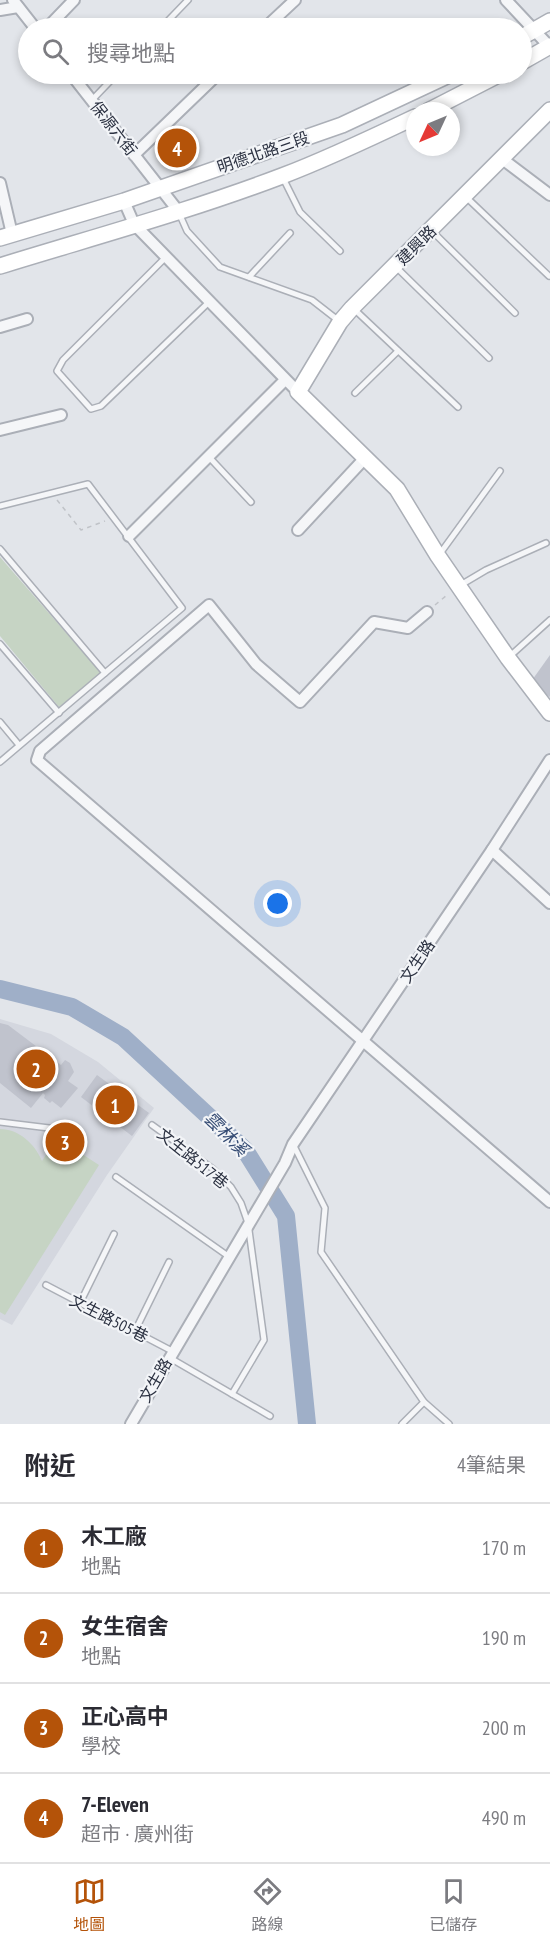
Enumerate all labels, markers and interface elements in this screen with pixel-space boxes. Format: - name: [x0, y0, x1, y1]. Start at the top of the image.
- search box: [18, 18, 532, 84]
- icon: search: [39, 35, 72, 68]
- text: 搜尋地點: [87, 39, 175, 67]
- street label: 保源六街: [86, 97, 142, 159]
- north arrow: [406, 102, 460, 156]
- pin: 4: [158, 126, 196, 170]
- street label: 明德北路三段: [214, 127, 312, 177]
- street label: 建興路: [392, 221, 440, 269]
- your location: [263, 889, 292, 918]
- street label: 文生路: [395, 936, 439, 986]
- pin: 2: [16, 1046, 56, 1092]
- pin: 1: [96, 1082, 134, 1128]
- water label: 雲林溪: [199, 1106, 256, 1163]
- pin: 3: [46, 1120, 84, 1164]
- street label: 文生路517巷: [153, 1123, 233, 1193]
- street label: 文生路505巷: [66, 1290, 152, 1346]
- street label: 文生路: [134, 1354, 176, 1406]
- text: 附近: [24, 1449, 76, 1482]
- text: 4筆結果: [457, 1452, 526, 1478]
- text: 木工廠: [81, 1522, 147, 1550]
- text: 1: [39, 1535, 48, 1561]
- text: 170 m: [482, 1535, 526, 1561]
- text: 地點: [81, 1553, 121, 1579]
- text: 女生宿舍: [81, 1612, 169, 1640]
- text: 2: [39, 1625, 48, 1651]
- text: 190 m: [482, 1625, 526, 1651]
- text: 地點: [81, 1643, 121, 1669]
- text: 正心高中: [81, 1702, 169, 1730]
- text: 3: [39, 1715, 48, 1741]
- text: 200 m: [482, 1715, 526, 1741]
- text: 學校: [81, 1733, 121, 1759]
- text: 7-Eleven: [81, 1790, 149, 1818]
- text: 4: [39, 1805, 48, 1831]
- text: 490 m: [482, 1805, 526, 1831]
- text: 超市 · 廣州街: [81, 1821, 194, 1847]
- tab: 地圖: [73, 1875, 106, 1935]
- tab: 路線: [251, 1875, 284, 1935]
- tab: 已儲存: [429, 1875, 477, 1935]

